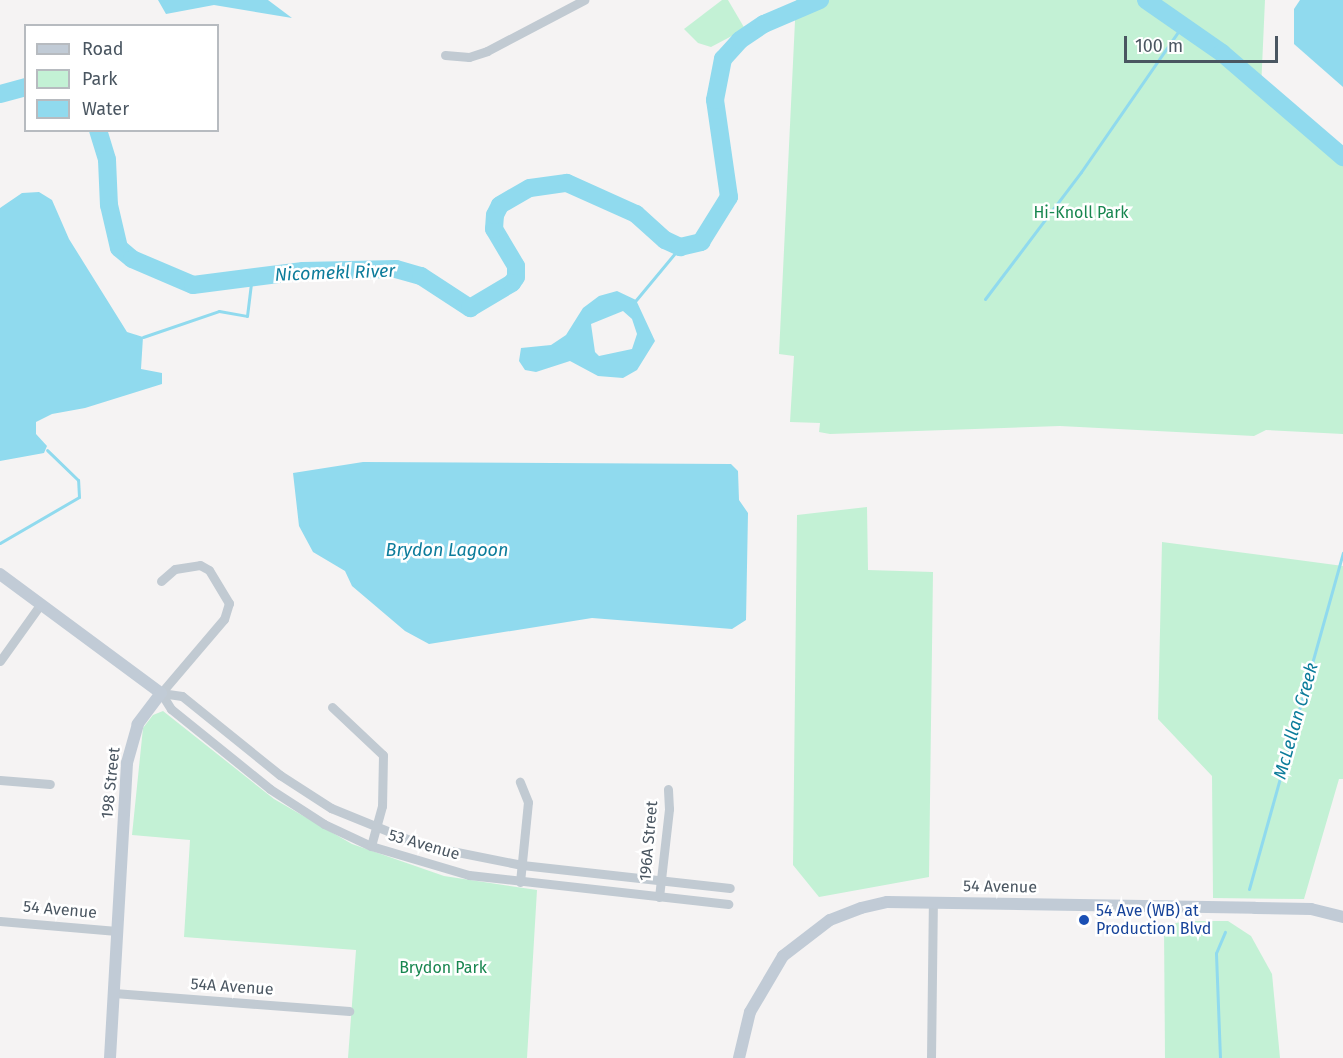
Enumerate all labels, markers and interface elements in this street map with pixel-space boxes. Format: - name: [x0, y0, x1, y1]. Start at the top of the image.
- legend: [24, 24, 219, 132]
- scale bar: [1127, 24, 1282, 62]
- text: 100 m: [1135, 35, 1183, 57]
- text: Road: [82, 38, 124, 60]
- text: Park: [82, 68, 117, 90]
- text: Water: [82, 98, 129, 120]
- park label: Hi-Knoll Park: [1033, 203, 1129, 223]
- water label: Nicomekl River: [274, 260, 396, 286]
- water label: Brydon Lagoon: [386, 539, 508, 561]
- water label: McLellan Creek: [1269, 660, 1323, 782]
- street label: 198 Street: [98, 746, 124, 820]
- street label: 196A Street: [636, 800, 662, 882]
- street label: 53 Avenue: [386, 826, 462, 864]
- street label: 54 Avenue: [963, 877, 1037, 897]
- street label: 54 Avenue: [22, 897, 98, 923]
- place label: 54 Ave (WB) at Production Blvd: [1096, 901, 1211, 939]
- marker: 54 Ave (WB) at Production Blvd: [1077, 913, 1091, 927]
- park label: Brydon Park: [399, 958, 487, 978]
- street label: 54A Avenue: [190, 975, 274, 999]

